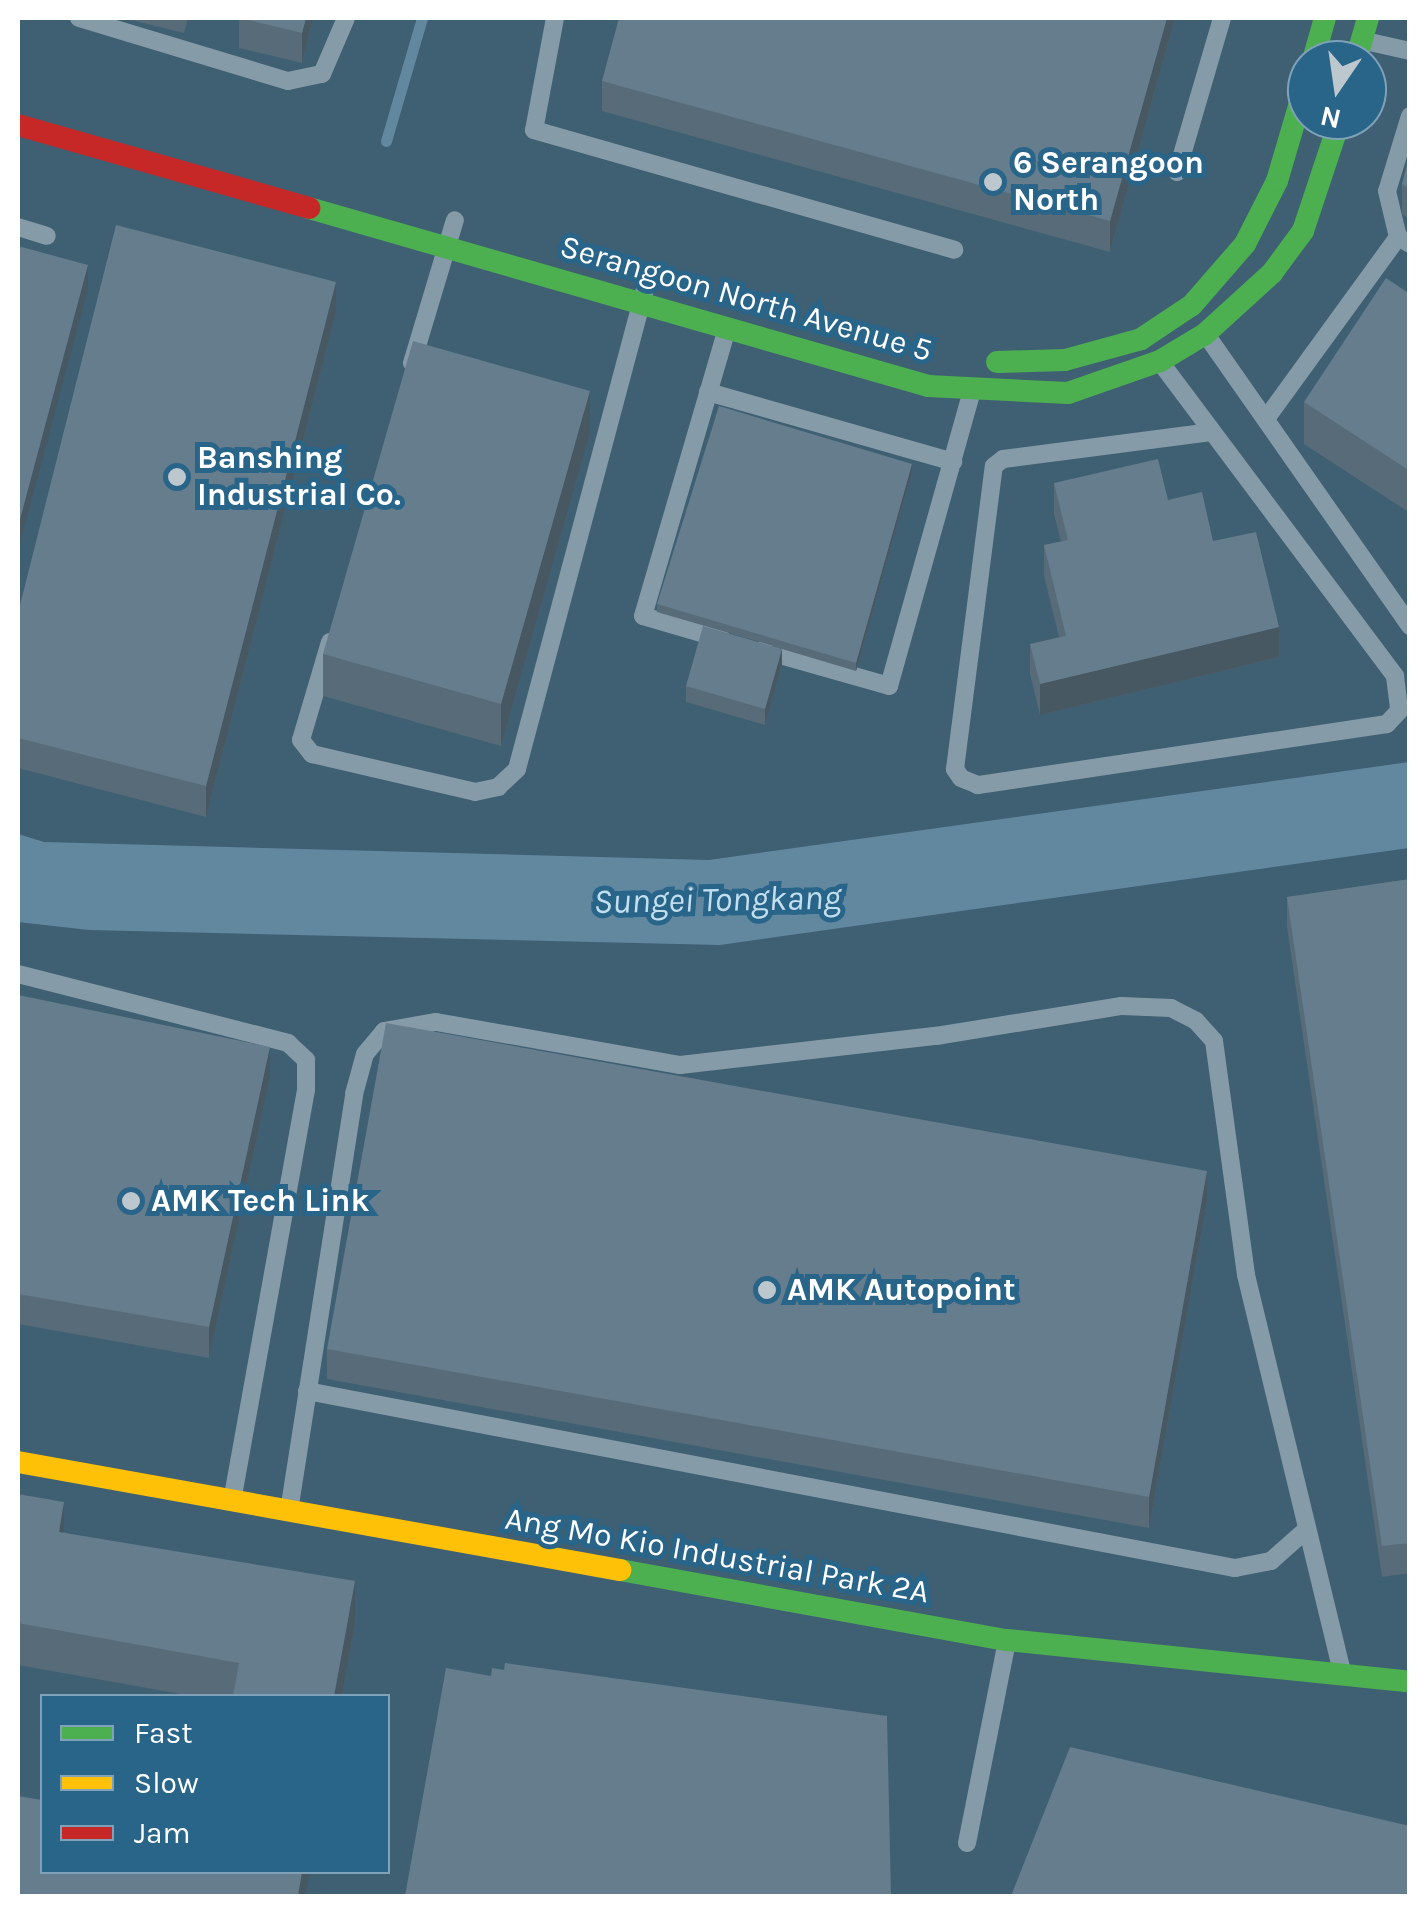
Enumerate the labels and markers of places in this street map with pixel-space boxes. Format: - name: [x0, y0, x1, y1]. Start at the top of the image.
- place label: 6 Serangoon North: [1013, 145, 1204, 220]
- marker: 6 Serangoon North: [982, 171, 1004, 193]
- place label: Banshing Industrial Co.: [197, 440, 401, 515]
- marker: Banshing Industrial Co.: [166, 466, 188, 488]
- place label: AMK Tech Link: [151, 1182, 369, 1220]
- marker: AMK Tech Link: [120, 1190, 142, 1212]
- place label: AMK Autopoint: [787, 1271, 1016, 1309]
- marker: AMK Autopoint: [756, 1279, 778, 1301]

